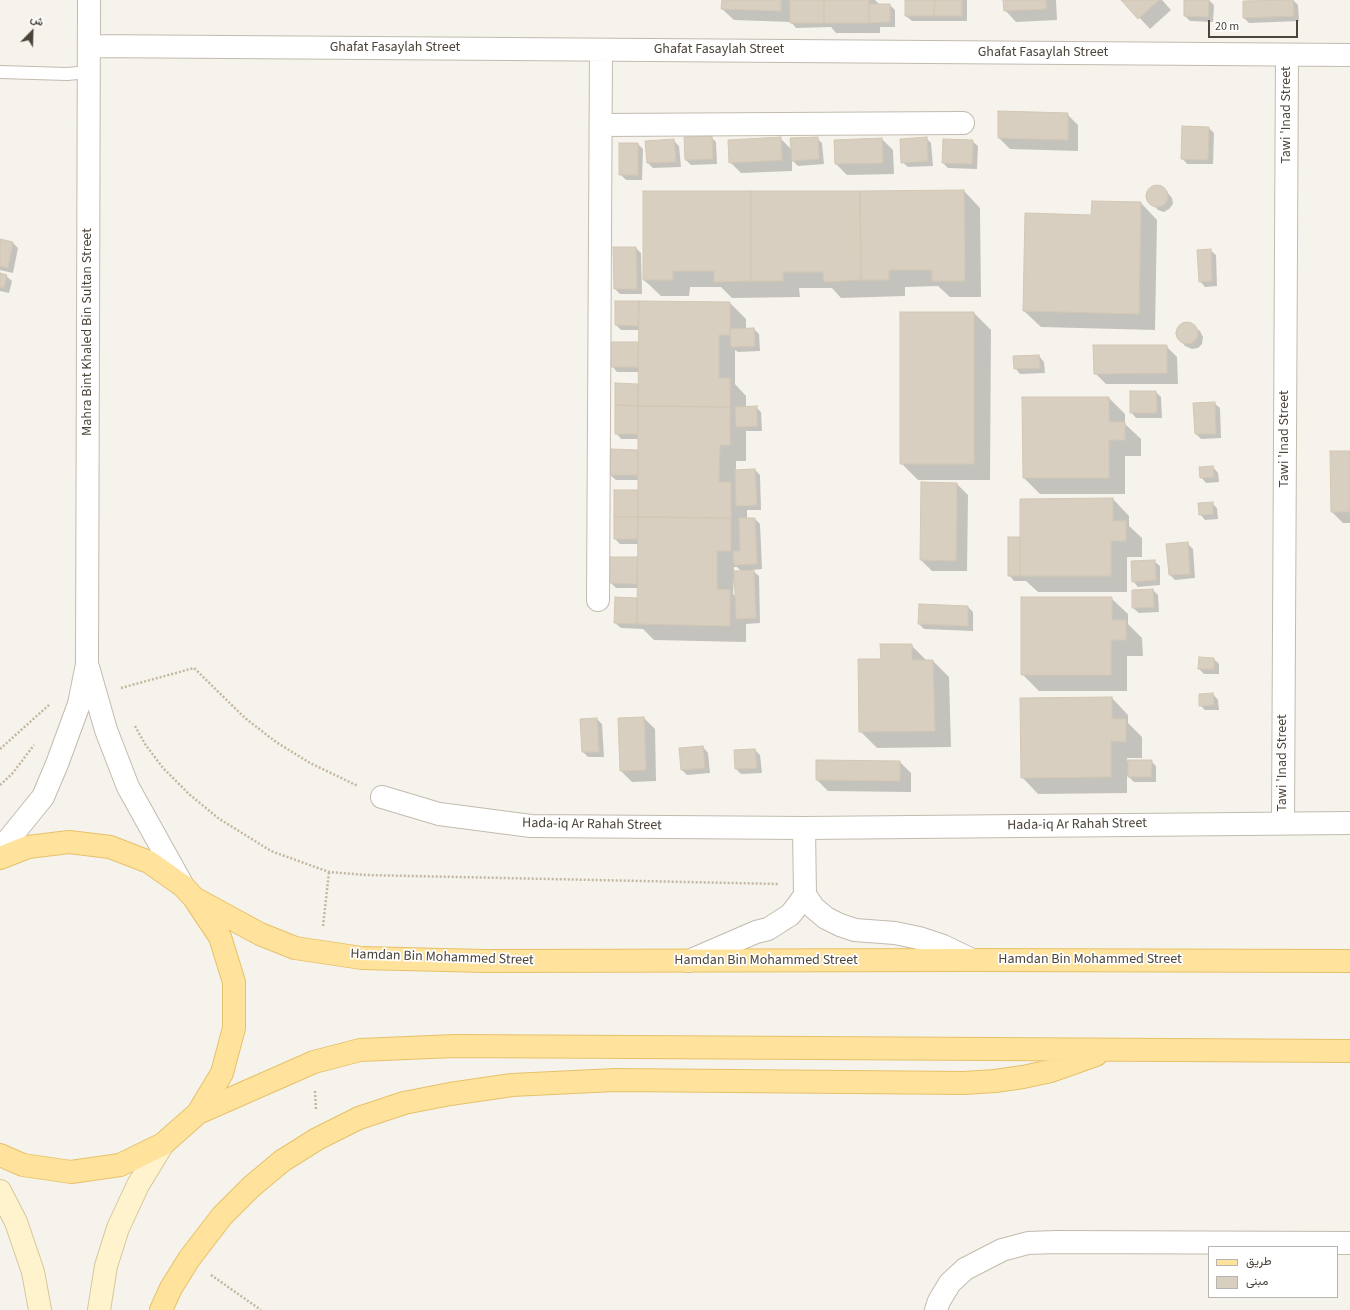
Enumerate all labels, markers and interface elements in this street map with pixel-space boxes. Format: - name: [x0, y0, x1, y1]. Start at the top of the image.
- text: ش: [28, 11, 46, 30]
- north arrow: [12, 12, 52, 52]
- scale bar: [1210, 12, 1300, 38]
- text: 20 m: [1215, 18, 1239, 35]
- street label: Ghafat Fasaylah Street: [330, 40, 460, 56]
- street label: Ghafat Fasaylah Street: [654, 42, 784, 58]
- street label: Ghafat Fasaylah Street: [978, 45, 1108, 61]
- street label: Tawi 'Inad Street: [1279, 66, 1295, 164]
- street label: Mahra Bint Khaled Bin Sultan Street: [80, 228, 96, 436]
- street label: Tawi 'Inad Street: [1277, 390, 1293, 488]
- street label: Tawi 'Inad Street: [1275, 714, 1291, 812]
- street label: Hada-iq Ar Rahah Street: [522, 815, 662, 835]
- street label: Hada-iq Ar Rahah Street: [1007, 815, 1147, 835]
- street label: Hamdan Bin Mohammed Street: [350, 946, 534, 970]
- street label: Hamdan Bin Mohammed Street: [998, 952, 1182, 968]
- street label: Hamdan Bin Mohammed Street: [674, 953, 858, 969]
- legend: [1208, 1246, 1338, 1298]
- text: طريق: [1246, 1253, 1271, 1270]
- text: مبنى: [1246, 1273, 1268, 1290]

